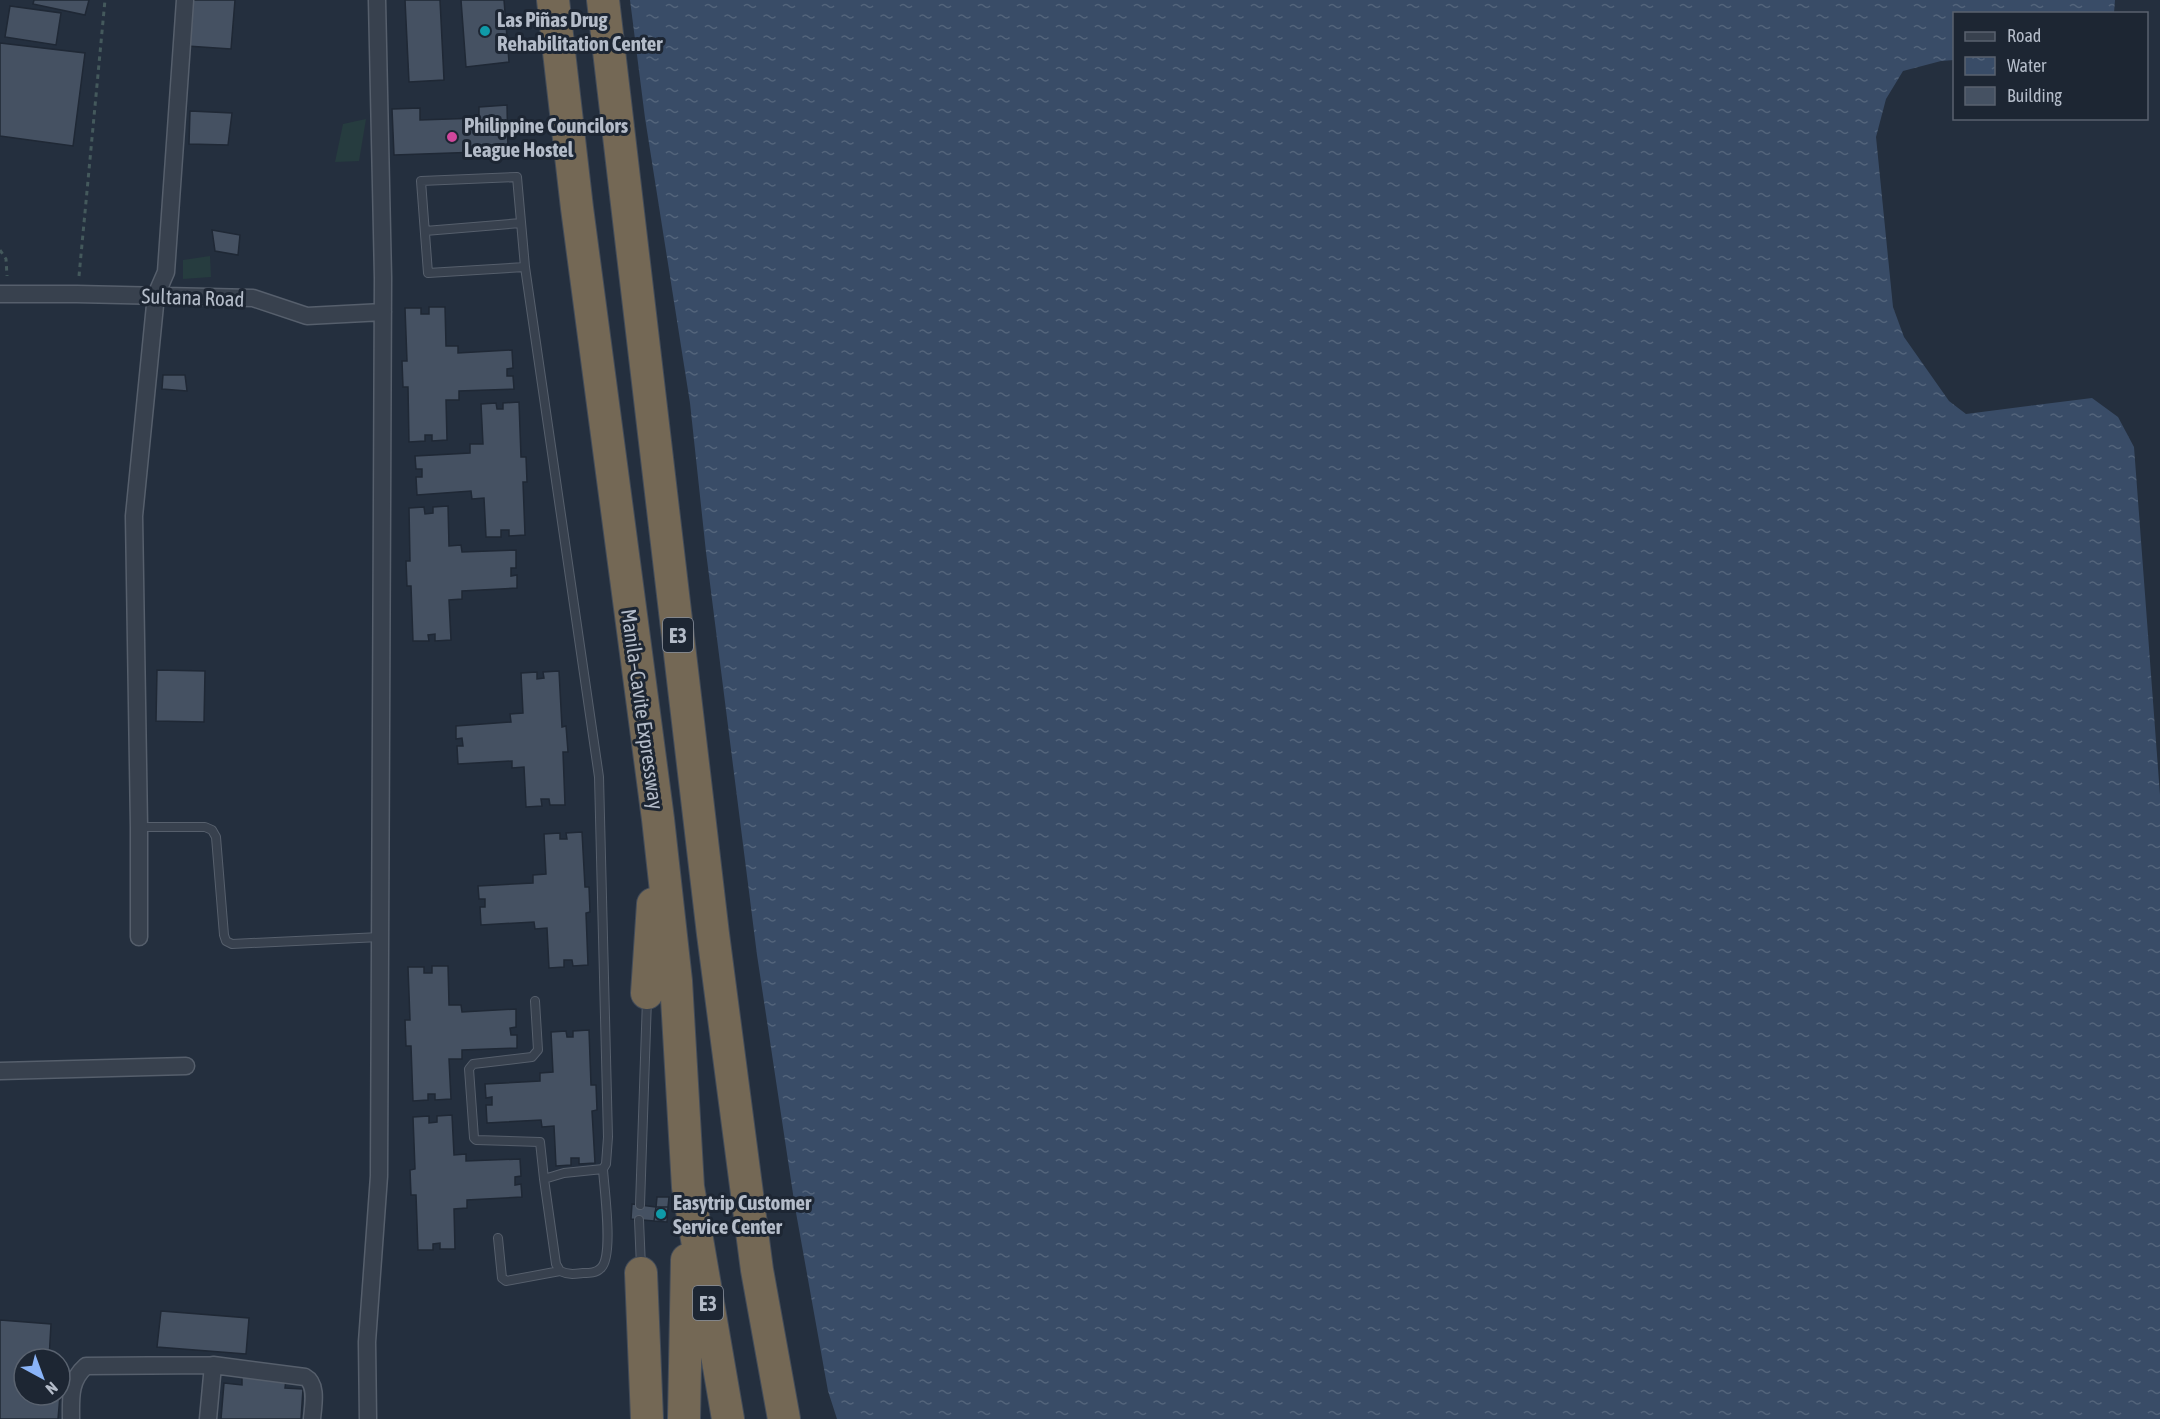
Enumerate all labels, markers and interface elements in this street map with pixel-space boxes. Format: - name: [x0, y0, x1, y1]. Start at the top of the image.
- place label: Las Piñas Drug Rehabilitation Center: [497, 7, 663, 55]
- legend: [1953, 12, 2148, 120]
- marker: Las Piñas Drug Rehabilitation Center: [478, 24, 492, 38]
- text: Road: [2007, 25, 2041, 46]
- text: Water: [2007, 55, 2047, 76]
- text: Building: [2007, 85, 2062, 106]
- place label: Philippine Councilors League Hostel: [464, 113, 629, 161]
- marker: Philippine Councilors League Hostel: [445, 130, 459, 144]
- street label: Sultana Road: [141, 283, 245, 311]
- street label: Manila–Cavite Expressway: [617, 607, 669, 811]
- road number: E3: [663, 618, 693, 652]
- place label: Easytrip Customer Service Center: [673, 1190, 812, 1238]
- marker: Easytrip Customer Service Center: [654, 1207, 668, 1221]
- road number: E3: [693, 1286, 723, 1320]
- north arrow: [12, 1347, 72, 1407]
- text: N: [42, 1378, 61, 1398]

